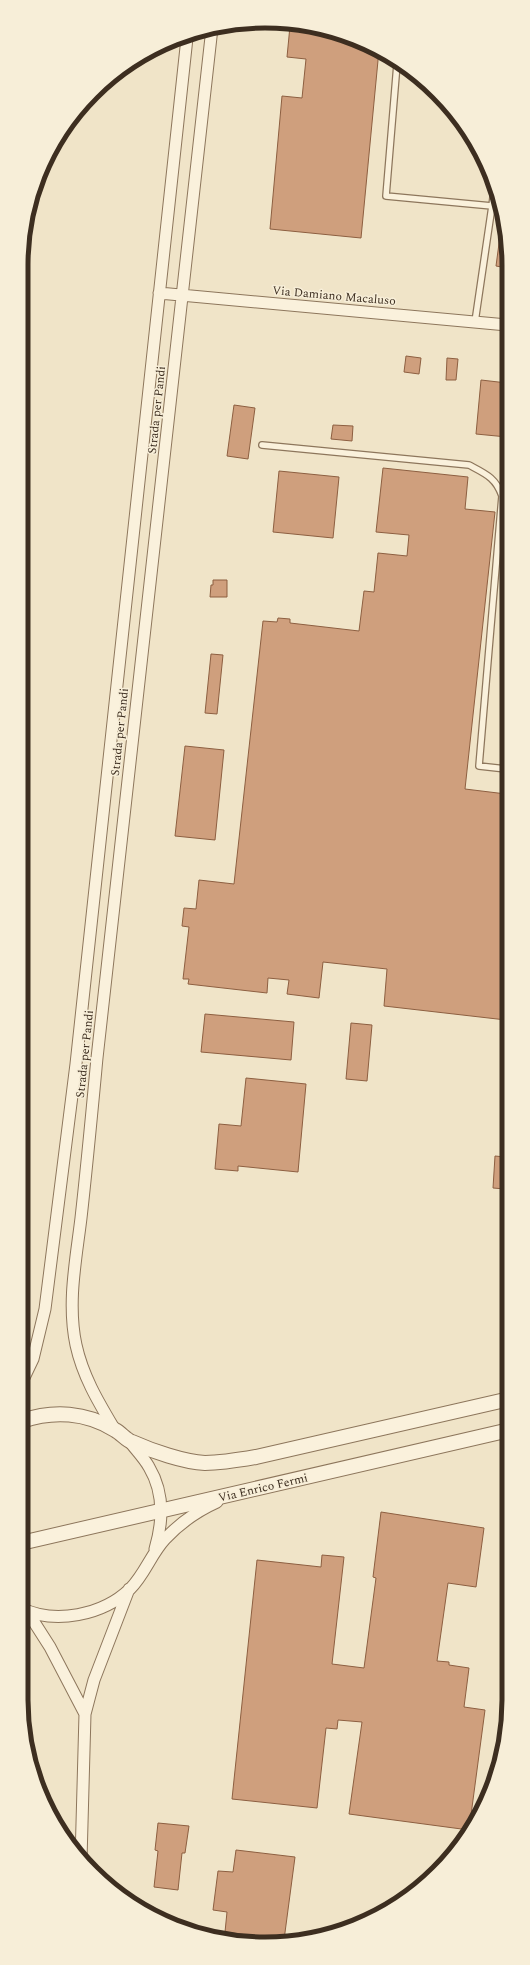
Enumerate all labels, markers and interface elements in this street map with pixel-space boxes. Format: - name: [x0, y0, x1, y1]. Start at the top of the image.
- street label: Via Damiano Macaluso: [271, 281, 397, 311]
- street label: Strada per Pandi: [143, 365, 171, 455]
- street label: Strada per Pandi: [106, 687, 134, 777]
- street label: Strada per Pandi: [71, 1009, 99, 1099]
- street label: Via Enrico Fermi: [216, 1468, 310, 1508]

